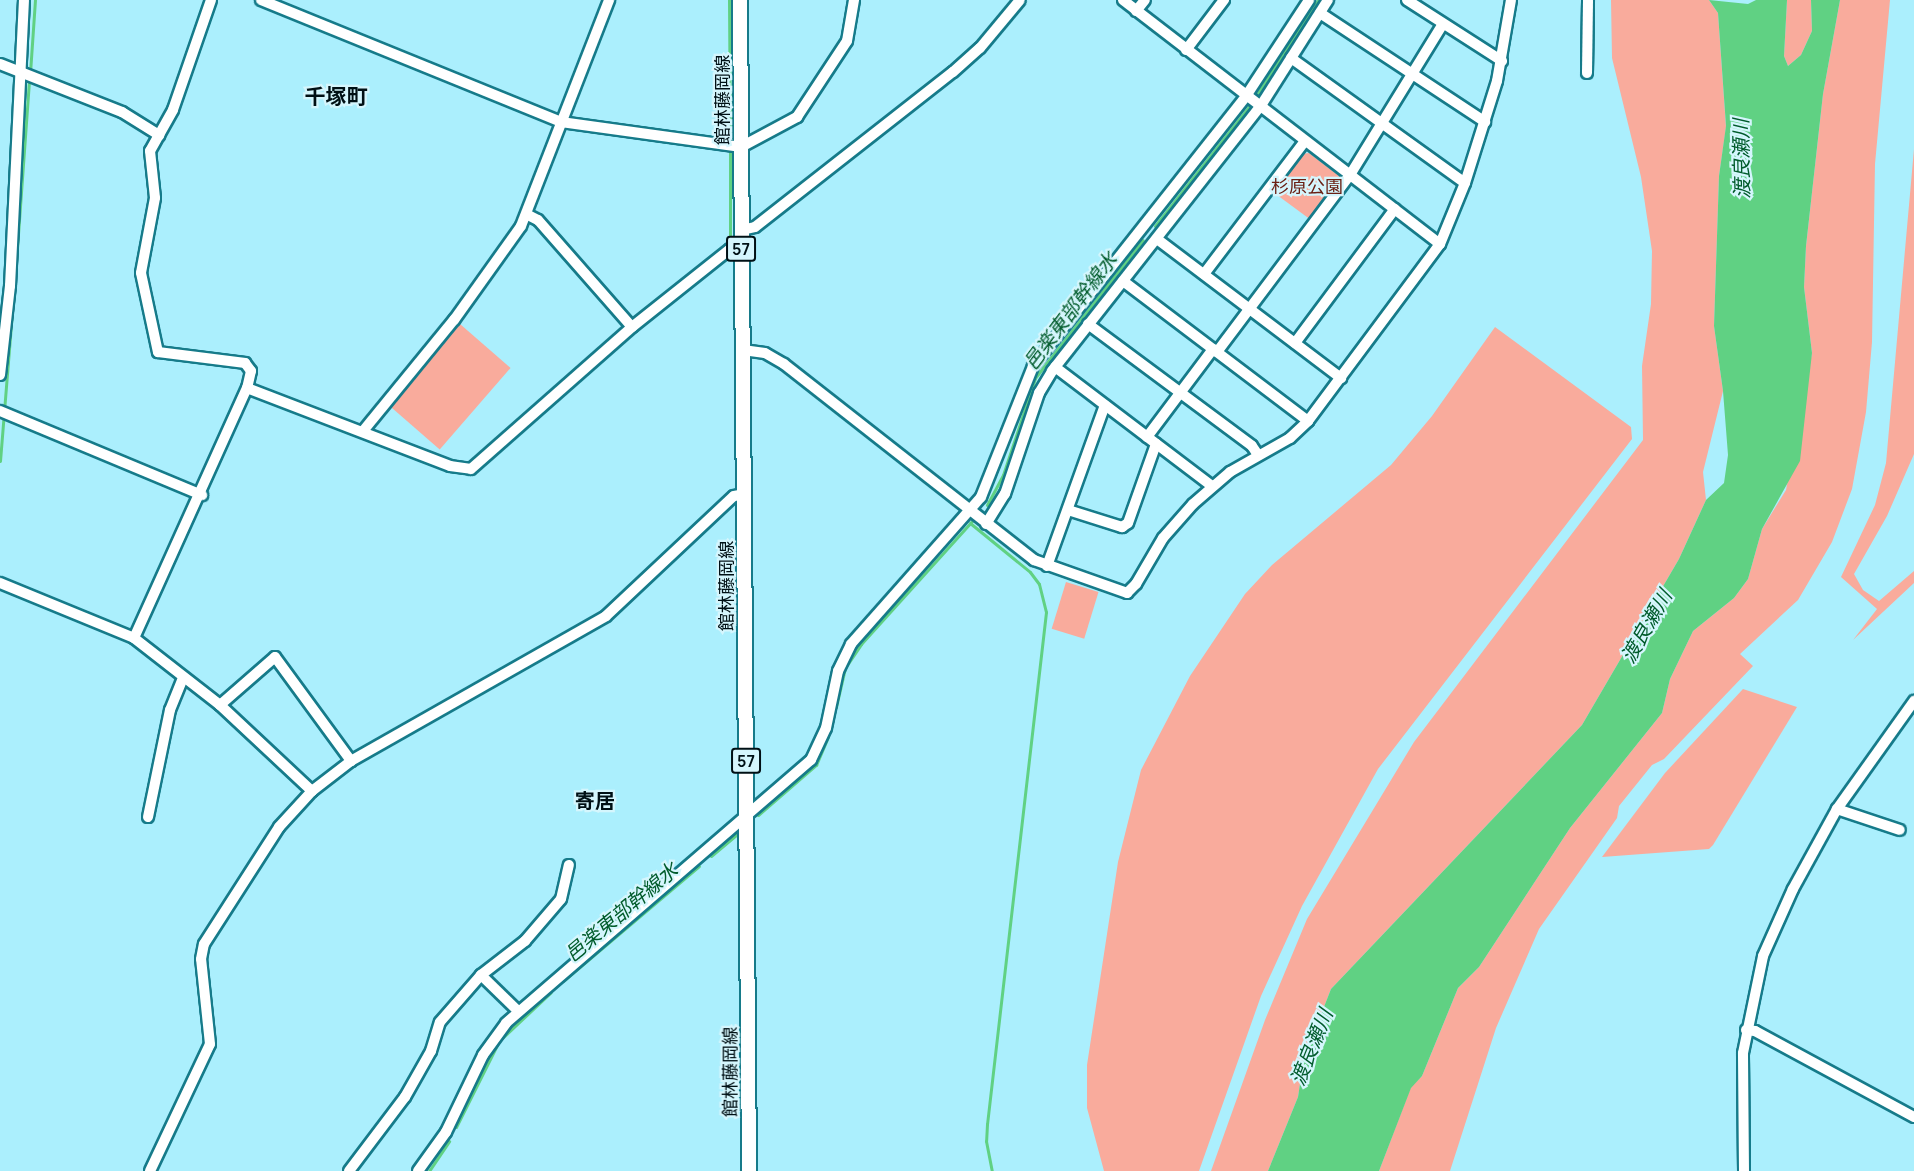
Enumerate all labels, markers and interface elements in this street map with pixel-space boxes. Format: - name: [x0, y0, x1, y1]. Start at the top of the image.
- street label: 館林藤岡線: [711, 55, 733, 145]
- district label: 千塚町: [305, 83, 367, 109]
- water label: 渡良瀬川: [1728, 119, 1754, 199]
- park label: 杉原公園: [1271, 175, 1343, 197]
- road number: 57: [726, 236, 756, 262]
- water label: 邑楽東部幹線水: [1018, 248, 1122, 374]
- street label: 館林藤岡線: [715, 541, 737, 631]
- water label: 渡良瀬川: [1616, 585, 1676, 667]
- road number: 57: [731, 748, 761, 774]
- district label: 寄居: [575, 788, 615, 812]
- water label: 邑楽東部幹線水: [560, 858, 682, 966]
- water label: 渡良瀬川: [1285, 1005, 1337, 1089]
- street label: 館林藤岡線: [719, 1027, 741, 1117]

